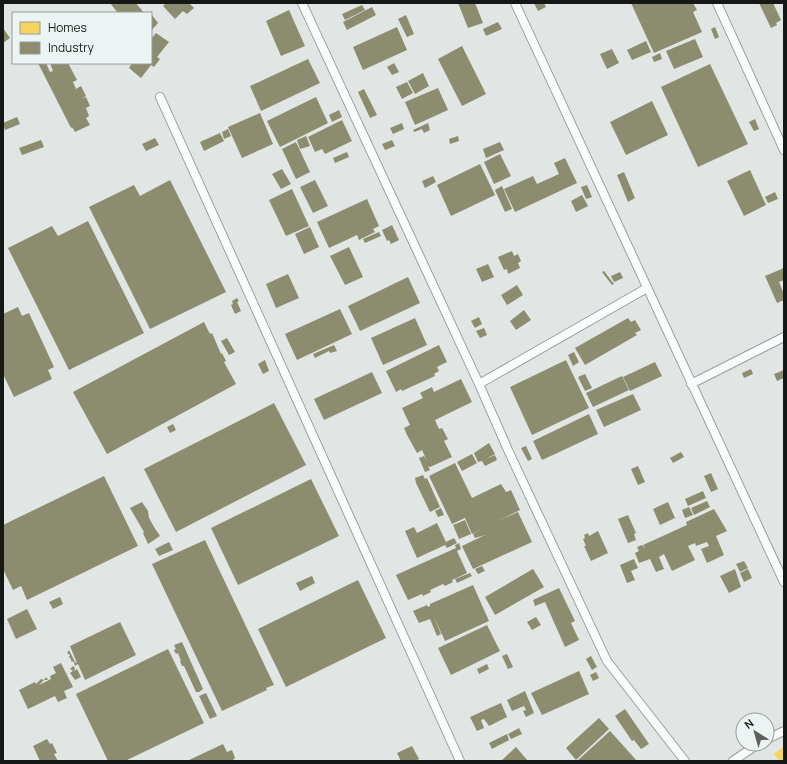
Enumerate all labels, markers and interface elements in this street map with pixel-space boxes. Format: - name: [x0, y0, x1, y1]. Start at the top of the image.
- legend: [12, 12, 152, 64]
- text: Homes: [48, 19, 87, 36]
- text: Industry: [48, 39, 94, 56]
- north arrow: [735, 712, 775, 752]
- text: N: [741, 715, 756, 732]

